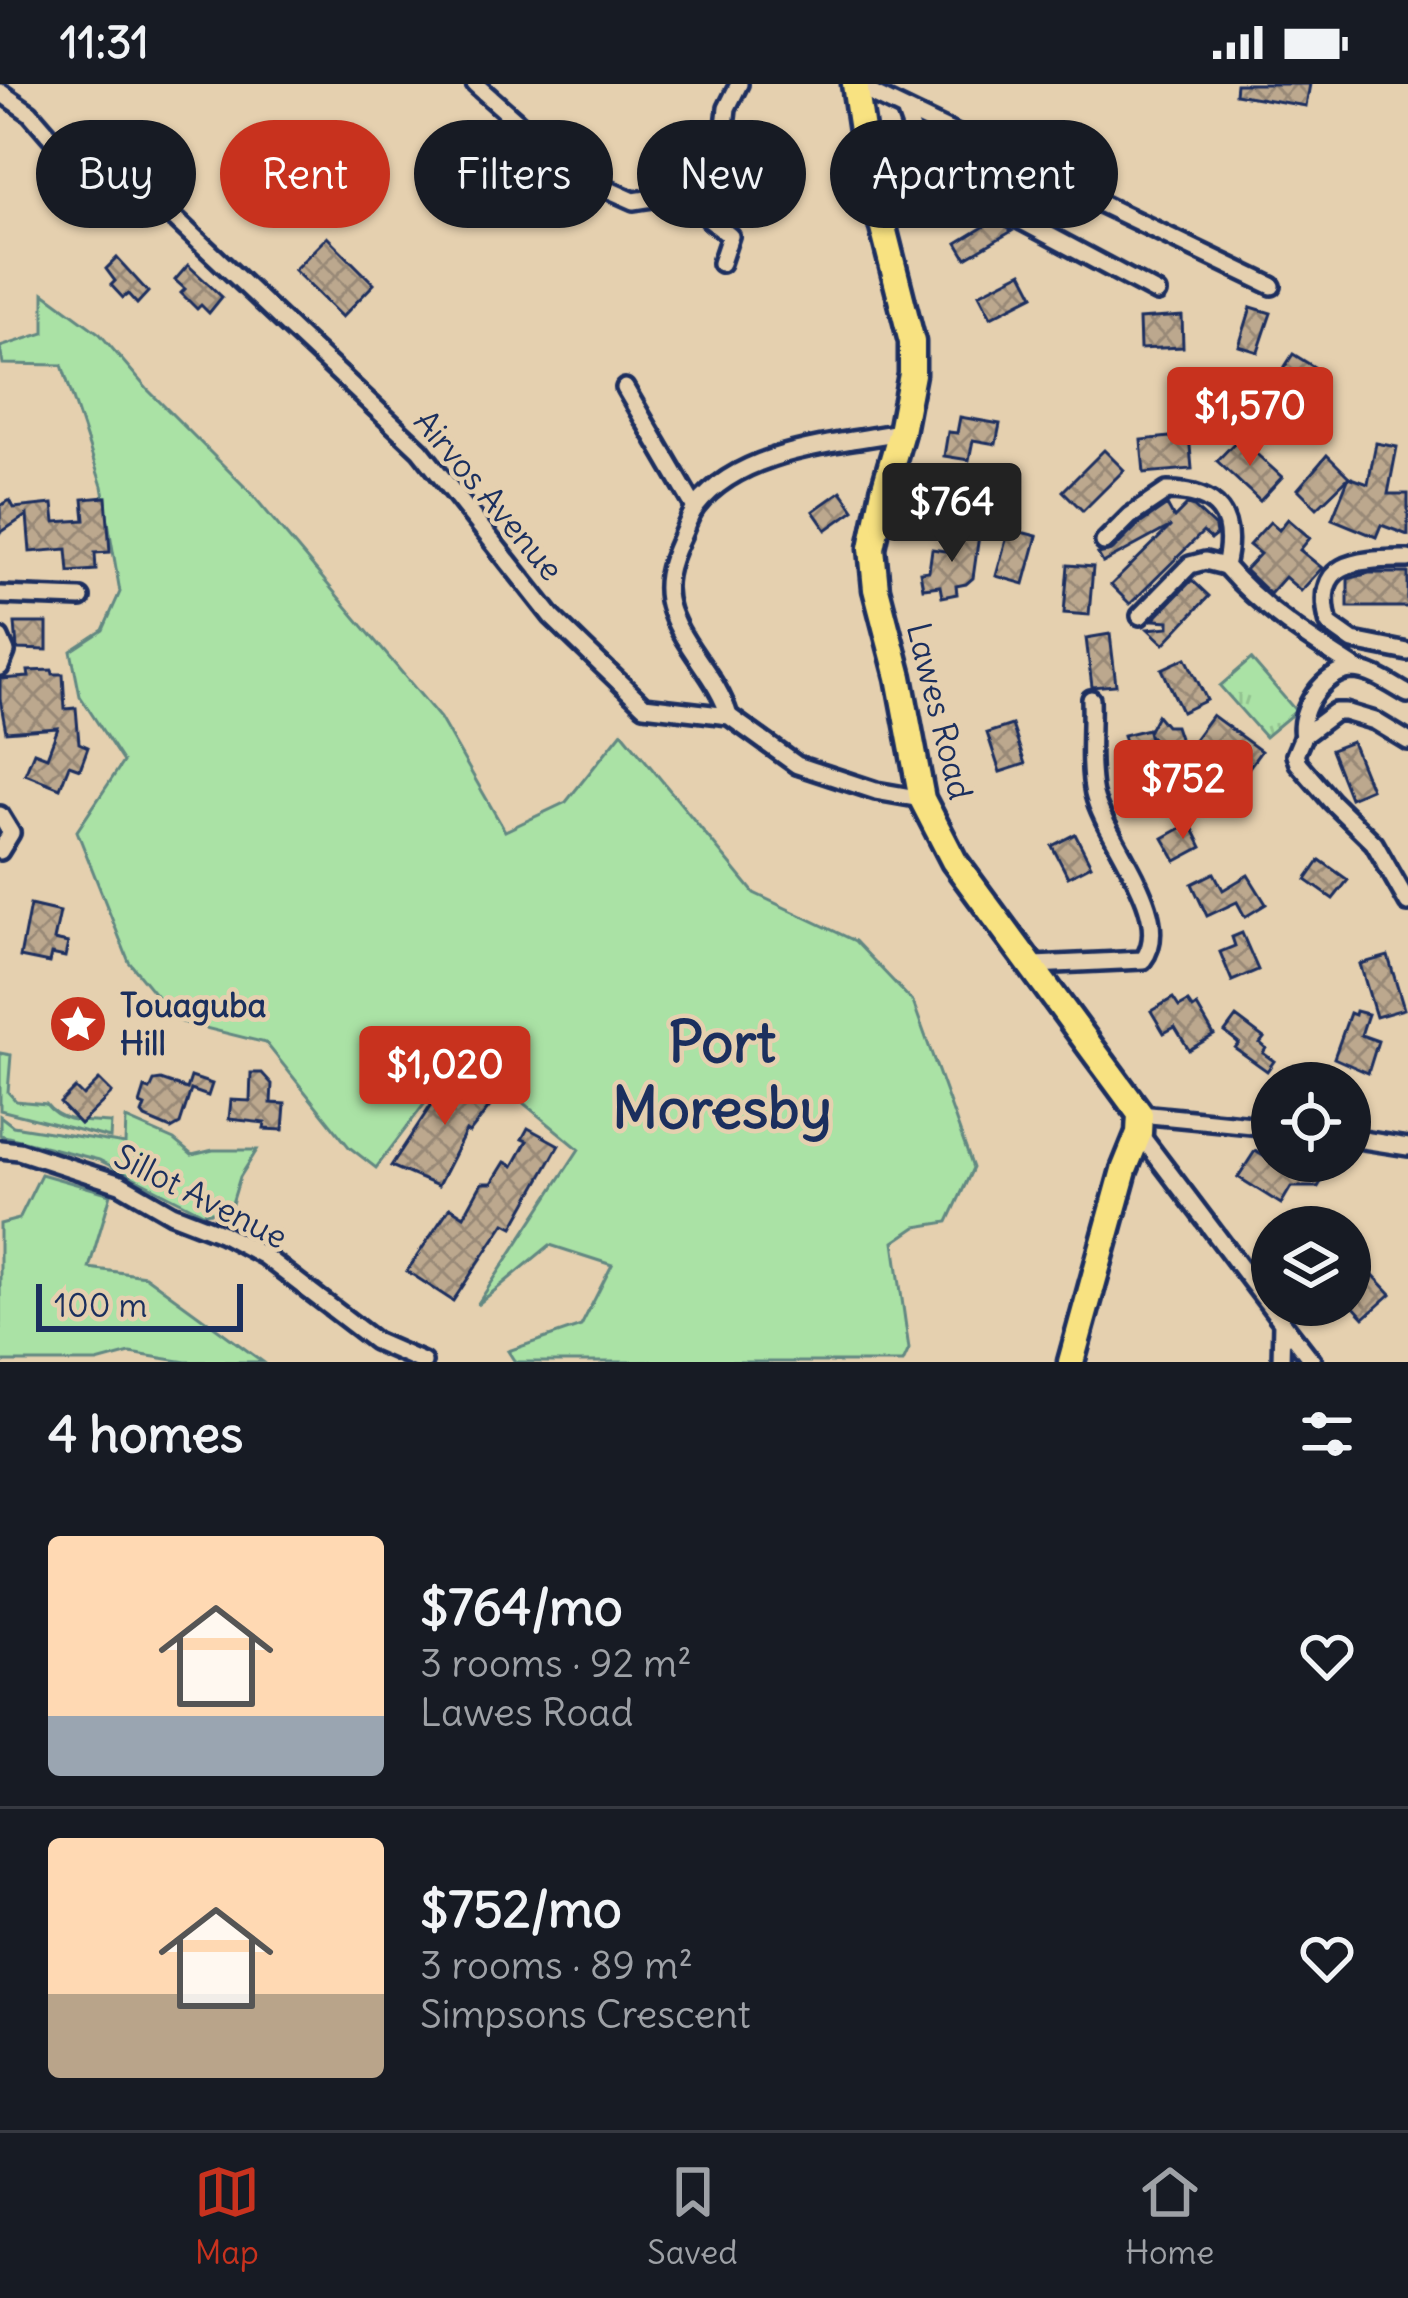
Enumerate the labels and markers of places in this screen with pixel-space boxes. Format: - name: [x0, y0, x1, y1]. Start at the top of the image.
- pin: $1,570: [1152, 367, 1348, 469]
- pin: $764: [881, 463, 1023, 565]
- pin: $752: [1112, 740, 1254, 842]
- place label: Touaguba Hill: [120, 984, 266, 1064]
- place icon: Touaguba Hill: [47, 993, 109, 1055]
- pin: $1,020: [347, 1026, 543, 1128]

